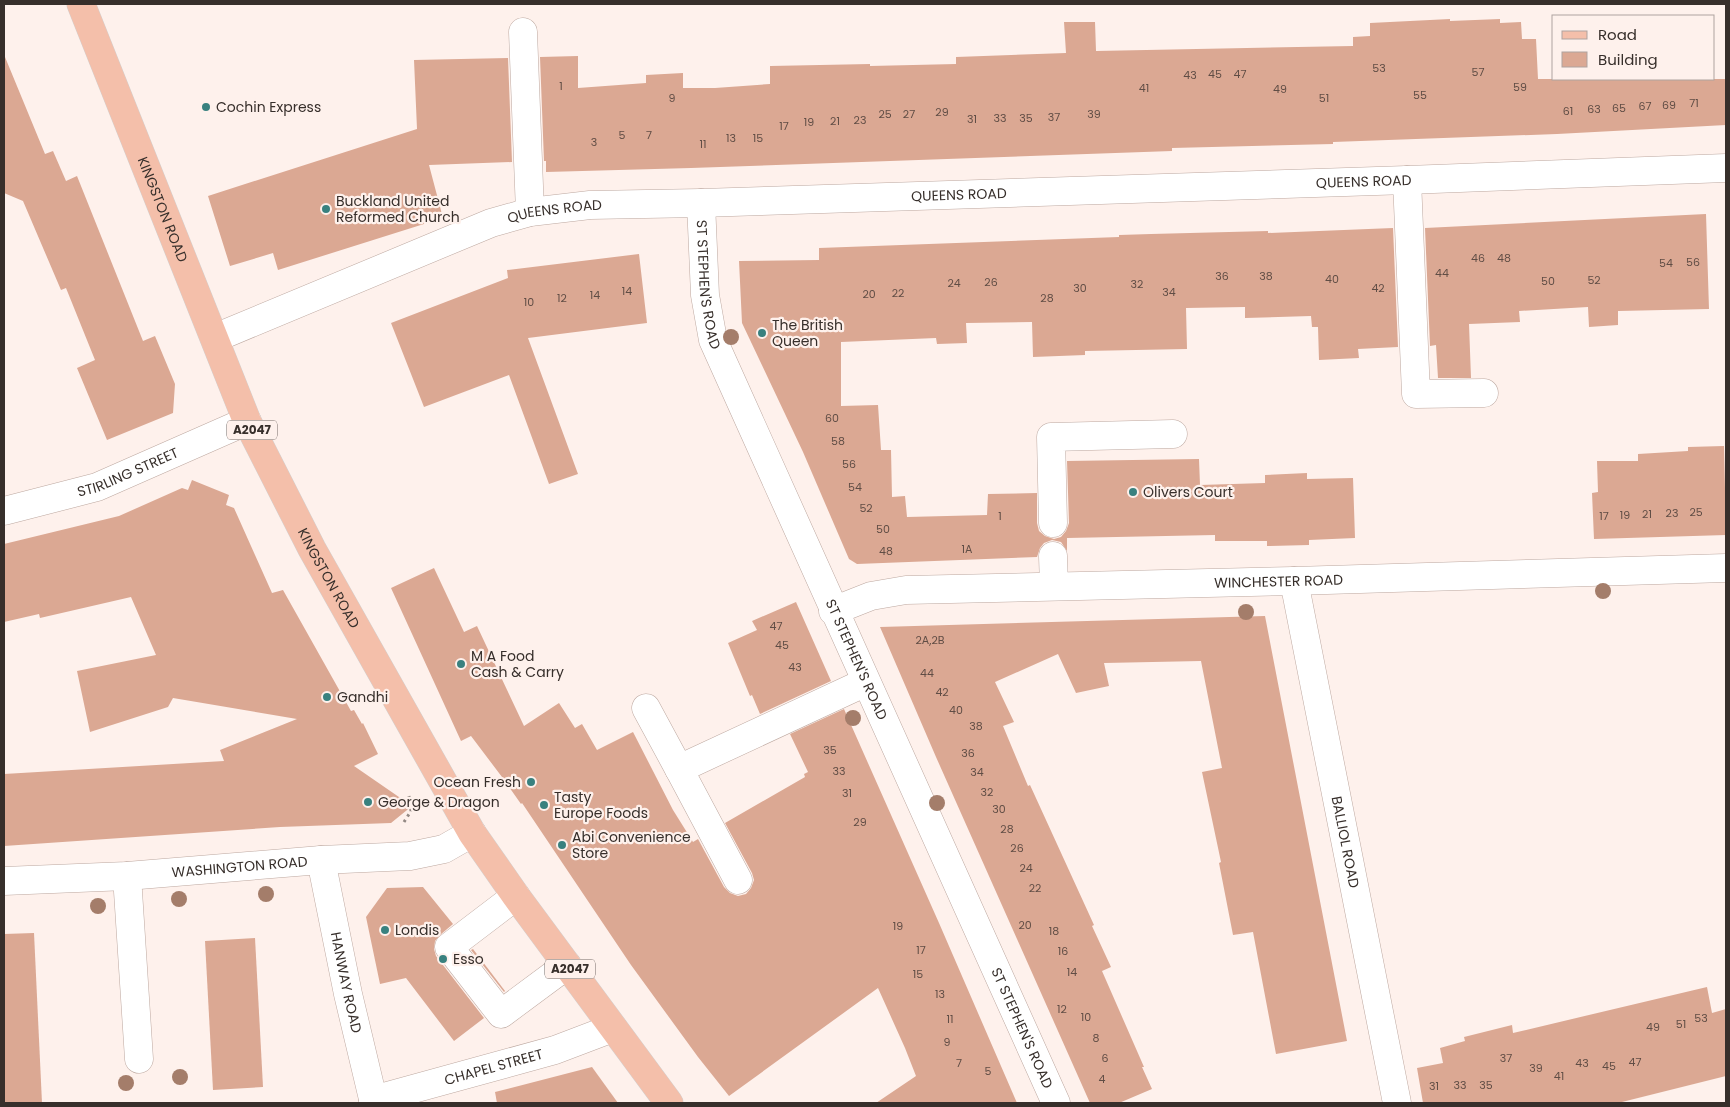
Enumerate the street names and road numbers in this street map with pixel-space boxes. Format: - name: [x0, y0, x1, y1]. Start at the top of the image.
- street label: KINGSTON ROAD: [133, 154, 193, 265]
- street label: QUEENS ROAD: [1316, 170, 1412, 193]
- street label: QUEENS ROAD: [911, 183, 1007, 206]
- street label: QUEENS ROAD: [505, 195, 602, 228]
- street label: ST STEPHEN'S ROAD: [692, 219, 726, 353]
- road number: A2047: [227, 420, 277, 440]
- street label: STIRLING STREET: [75, 442, 182, 502]
- street label: KINGSTON ROAD: [293, 525, 365, 632]
- street label: WINCHESTER ROAD: [1214, 570, 1343, 593]
- street label: ST STEPHEN'S ROAD: [821, 596, 892, 723]
- street label: BALLIOL ROAD: [1327, 794, 1364, 890]
- street label: WASHINGTON ROAD: [171, 851, 308, 882]
- street label: HANWAY ROAD: [326, 930, 367, 1035]
- road number: A2047: [545, 960, 595, 979]
- street label: ST STEPHEN'S ROAD: [986, 964, 1058, 1092]
- street label: CHAPEL STREET: [442, 1044, 545, 1090]

